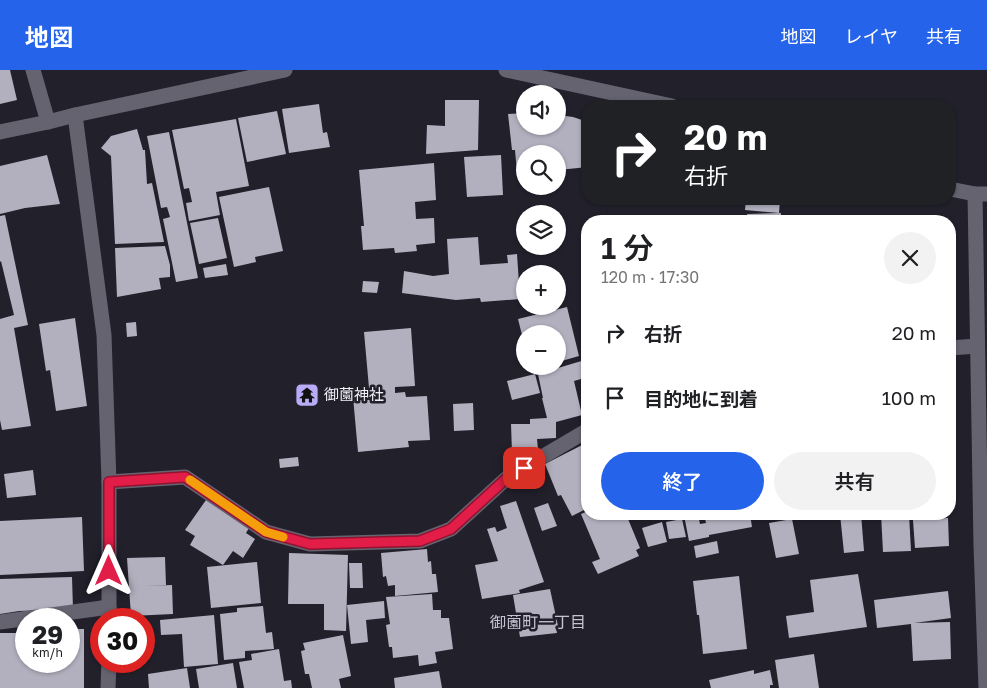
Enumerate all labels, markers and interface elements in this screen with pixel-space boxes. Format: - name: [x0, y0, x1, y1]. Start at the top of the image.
- text: 地図: [25, 22, 73, 51]
- text: 地図: [781, 25, 817, 47]
- text: レイヤ: [845, 25, 898, 47]
- text: 共有: [926, 25, 962, 47]
- map controls: [516, 85, 566, 375]
- button: sound: [516, 85, 566, 135]
- text: 20 m: [684, 116, 767, 158]
- icon: right: [601, 120, 666, 185]
- button: search: [516, 145, 566, 195]
- text: 右折: [684, 162, 728, 189]
- button: layers: [516, 205, 566, 255]
- text: 1 分: [601, 230, 654, 266]
- button: close: [884, 232, 936, 284]
- button: +: [516, 265, 566, 315]
- text: 120 m · 17:30: [601, 267, 699, 287]
- icon: right: [601, 319, 629, 347]
- text: 20 m: [892, 321, 936, 344]
- text: 右折: [644, 322, 682, 345]
- button: −: [516, 325, 566, 375]
- temple icon: 御薗神社: [294, 382, 320, 408]
- icon: arrive: [601, 384, 629, 412]
- place label: 御薗神社: [324, 385, 384, 403]
- text: 100 m: [882, 386, 936, 409]
- text: 目的地に到着: [644, 387, 758, 410]
- pin: [503, 447, 545, 489]
- button: 終了: [601, 452, 764, 510]
- button: 共有: [774, 452, 936, 510]
- icon: arrive: [510, 454, 538, 482]
- position arrow: [82, 544, 134, 596]
- speed limit sign: 30: [90, 608, 155, 673]
- district label: 御薗町一丁目: [490, 612, 586, 632]
- text: 29: [32, 619, 63, 650]
- text: km/h: [32, 645, 63, 660]

